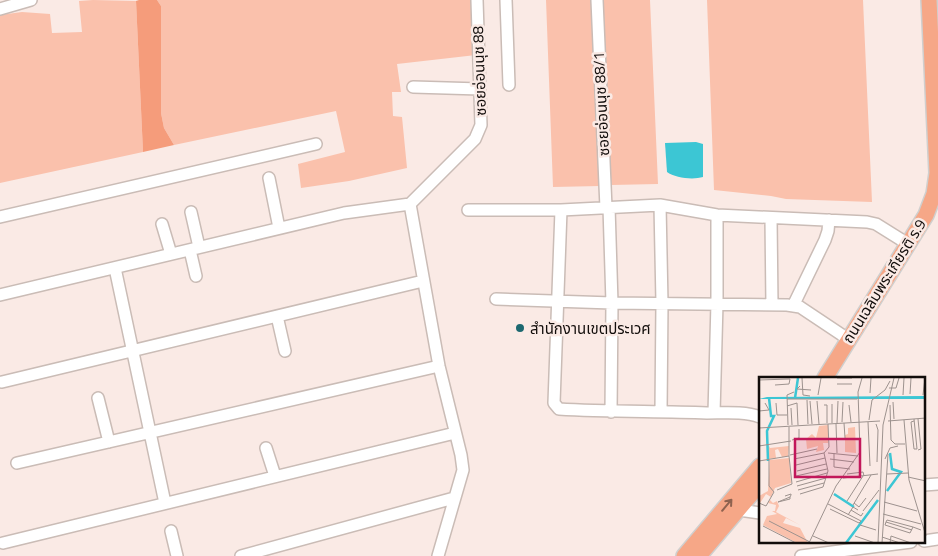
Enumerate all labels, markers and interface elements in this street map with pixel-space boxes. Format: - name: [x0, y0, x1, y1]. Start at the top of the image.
- street label: ซอยอ่อนนุช 88: [466, 26, 492, 116]
- street label: ซอยอ่อนนุช 88/1: [587, 51, 615, 157]
- street label: ถนนเฉลิมพระเกียรติ ร.9: [836, 214, 932, 348]
- place label: สำนักงานเขตประเวศ: [530, 317, 651, 340]
- marker: สำนักงานเขตประเวศ: [514, 322, 526, 334]
- inset map: [759, 377, 926, 544]
- one-way arrow: [721, 499, 732, 512]

